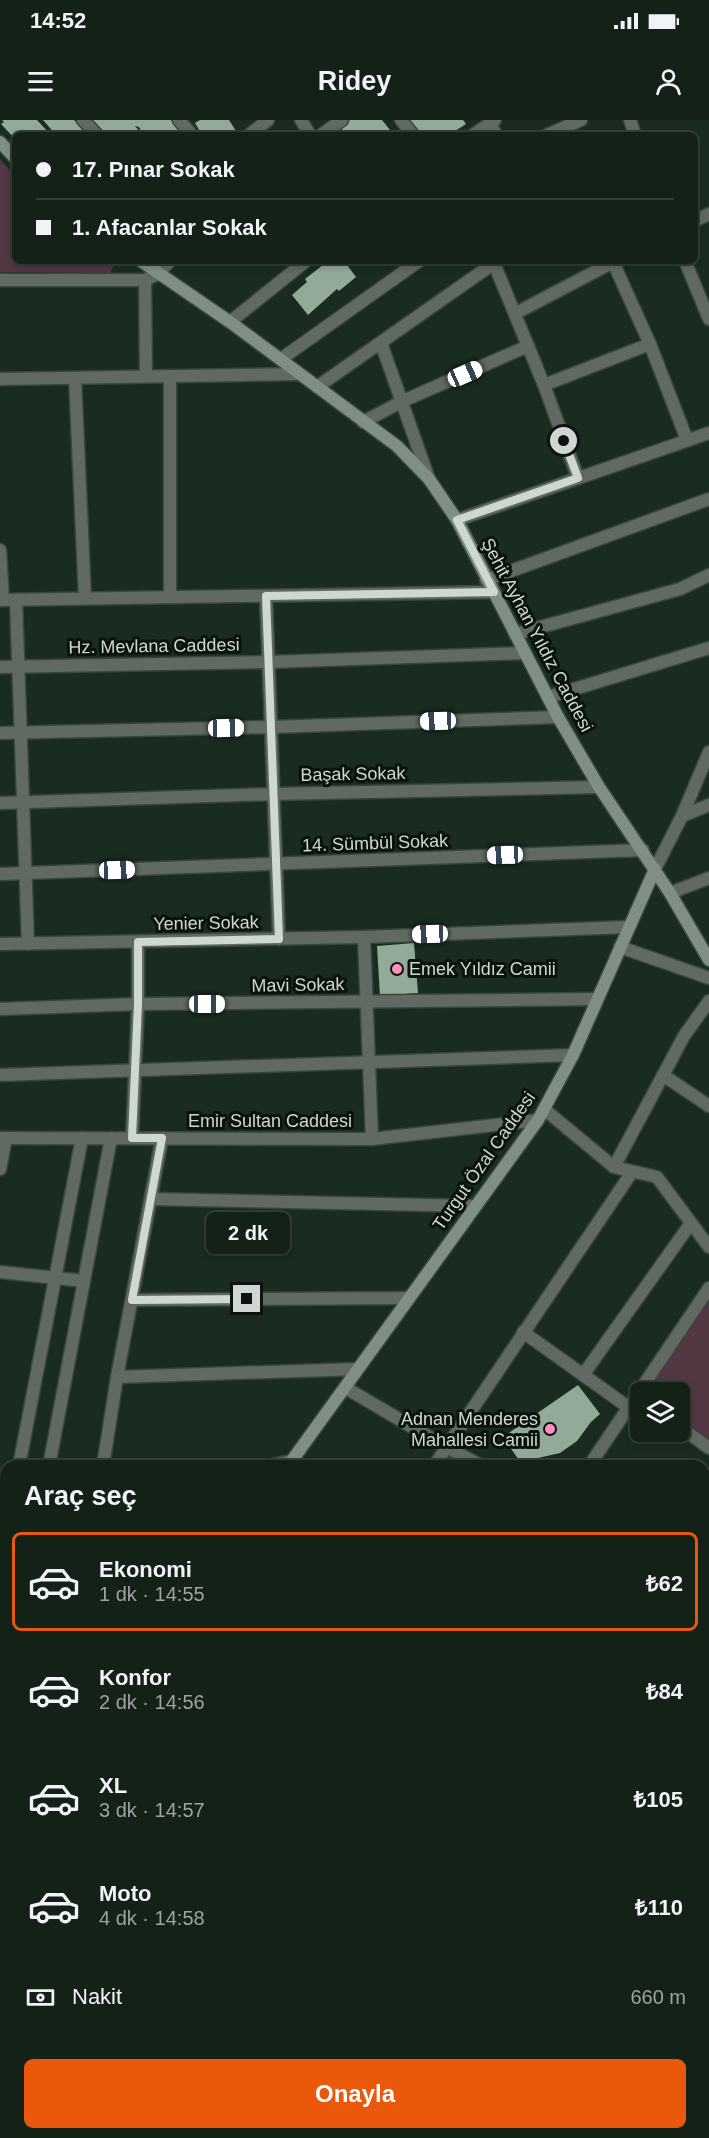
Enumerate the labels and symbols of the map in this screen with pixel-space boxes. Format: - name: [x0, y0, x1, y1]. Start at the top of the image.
- car: [445, 358, 485, 390]
- route start: [550, 427, 577, 454]
- street label: Şehit Ayhan Yıldız Caddesi: [477, 535, 597, 735]
- street label: Hz. Mevlana Caddesi: [68, 635, 240, 657]
- car: [420, 711, 456, 731]
- car: [208, 719, 244, 737]
- street label: Başak Sokak: [300, 763, 407, 785]
- street label: 14. Sümbül Sokak: [302, 830, 449, 856]
- car: [487, 845, 523, 865]
- car: [99, 860, 135, 880]
- street label: Yenier Sokak: [153, 912, 260, 934]
- car: [412, 924, 448, 944]
- place label: Emek Yıldız Camii: [409, 959, 556, 979]
- marker: Emek Yıldız Camii: [390, 962, 404, 976]
- street label: Mavi Sokak: [251, 974, 346, 996]
- car: [189, 995, 225, 1013]
- street label: Turgut Özal Caddesi: [429, 1088, 539, 1234]
- street label: Emir Sultan Caddesi: [188, 1111, 352, 1131]
- callout: 2 dk: [205, 1212, 289, 1254]
- route end: [233, 1285, 260, 1312]
- place label: Adnan Menderes Mahallesi Camii: [401, 1409, 538, 1450]
- marker: Adnan Menderes Mahallesi Camii: [543, 1422, 557, 1436]

